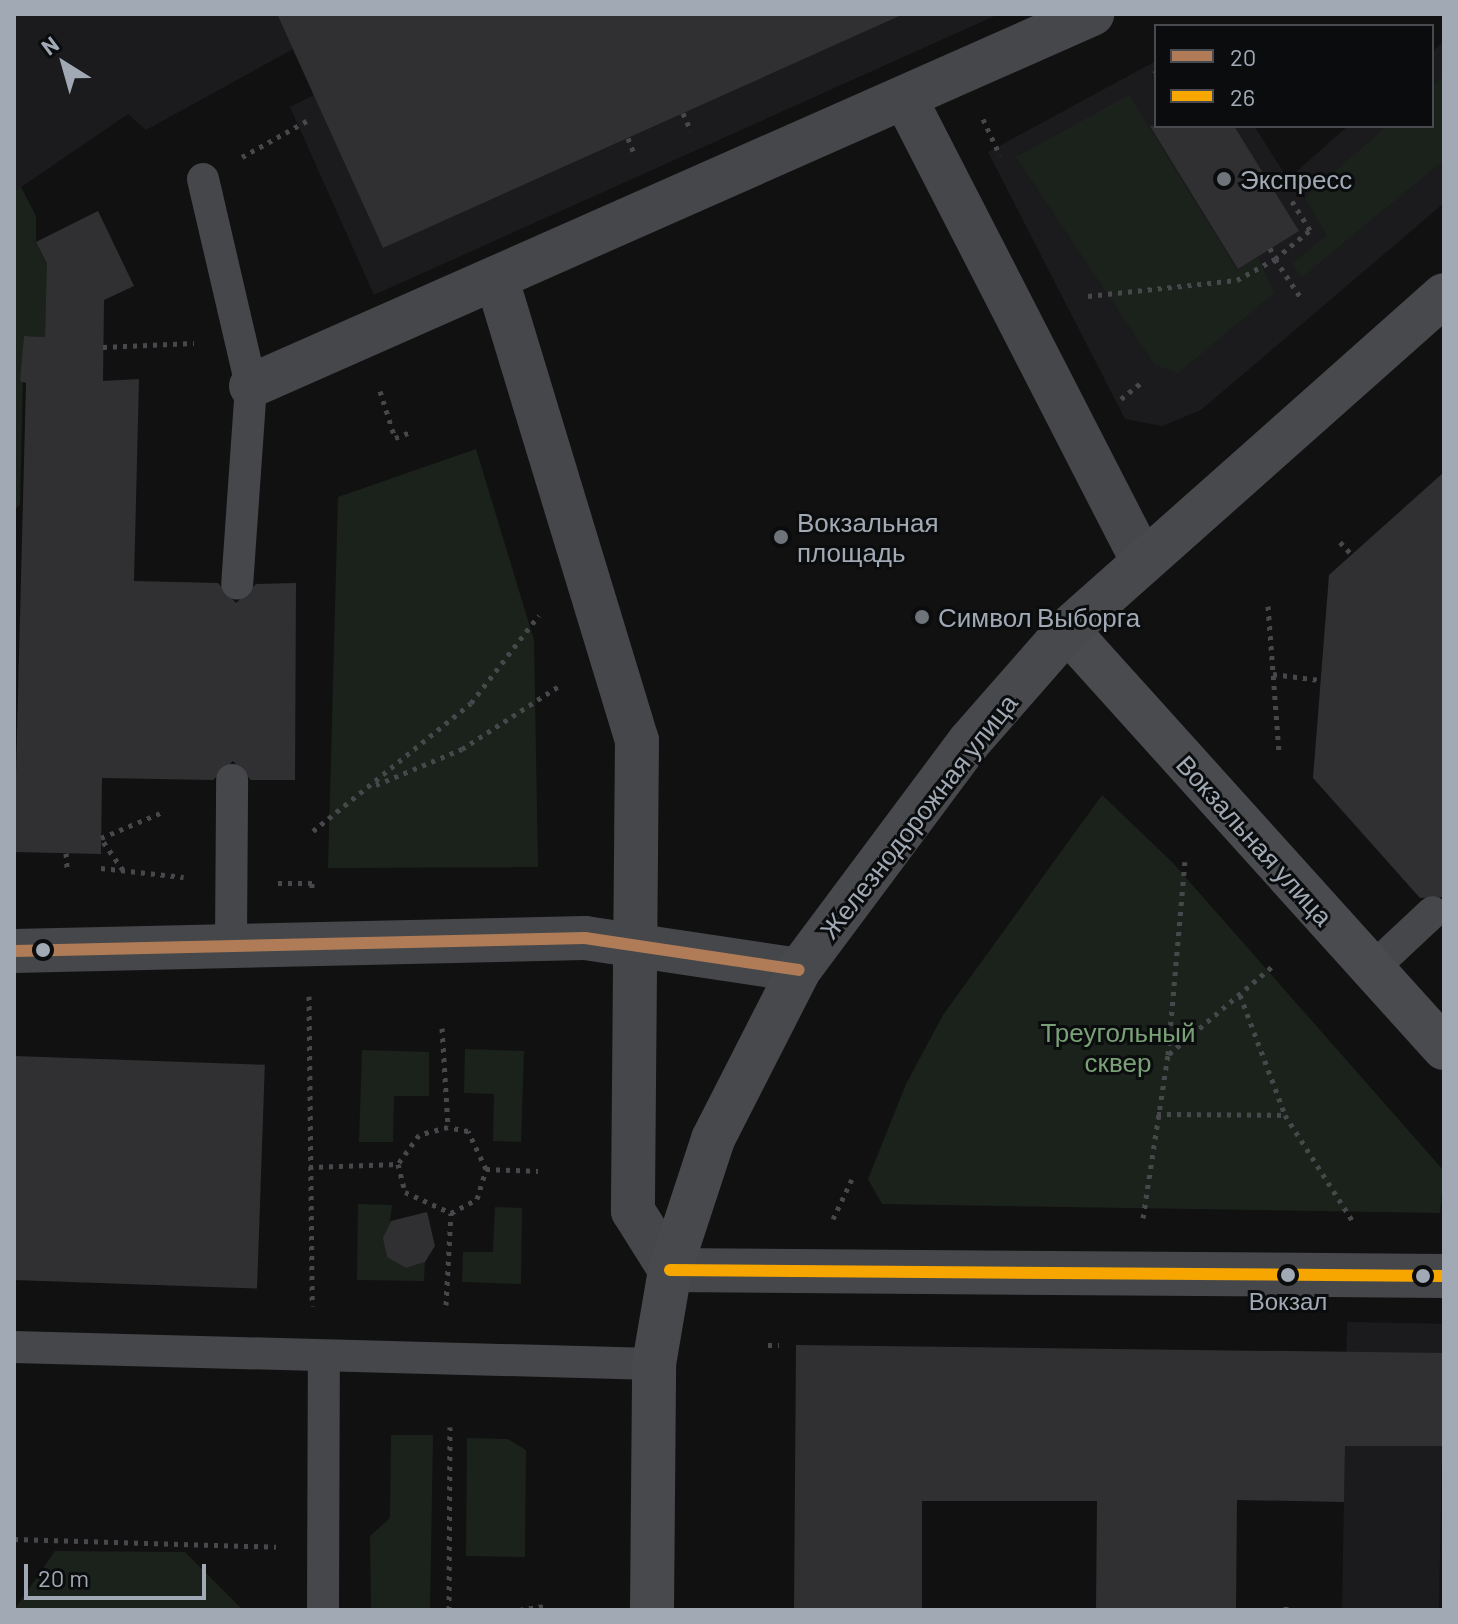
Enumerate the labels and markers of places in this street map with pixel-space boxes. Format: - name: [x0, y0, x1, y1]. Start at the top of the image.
- place label: Экспресс: [1240, 163, 1352, 195]
- marker: Экспресс: [1215, 170, 1233, 188]
- place label: Вокзальная площадь: [797, 506, 938, 568]
- marker: Вокзальная площадь: [772, 528, 790, 546]
- place label: Символ Выборга: [938, 601, 1140, 633]
- marker: Символ Выборга: [913, 608, 931, 626]
- unlabelled marker: [35, 942, 51, 958]
- marker: Вокзал: [1280, 1267, 1296, 1283]
- unlabelled marker: [1415, 1268, 1431, 1284]
- place label: Вокзал: [1249, 1287, 1327, 1315]

